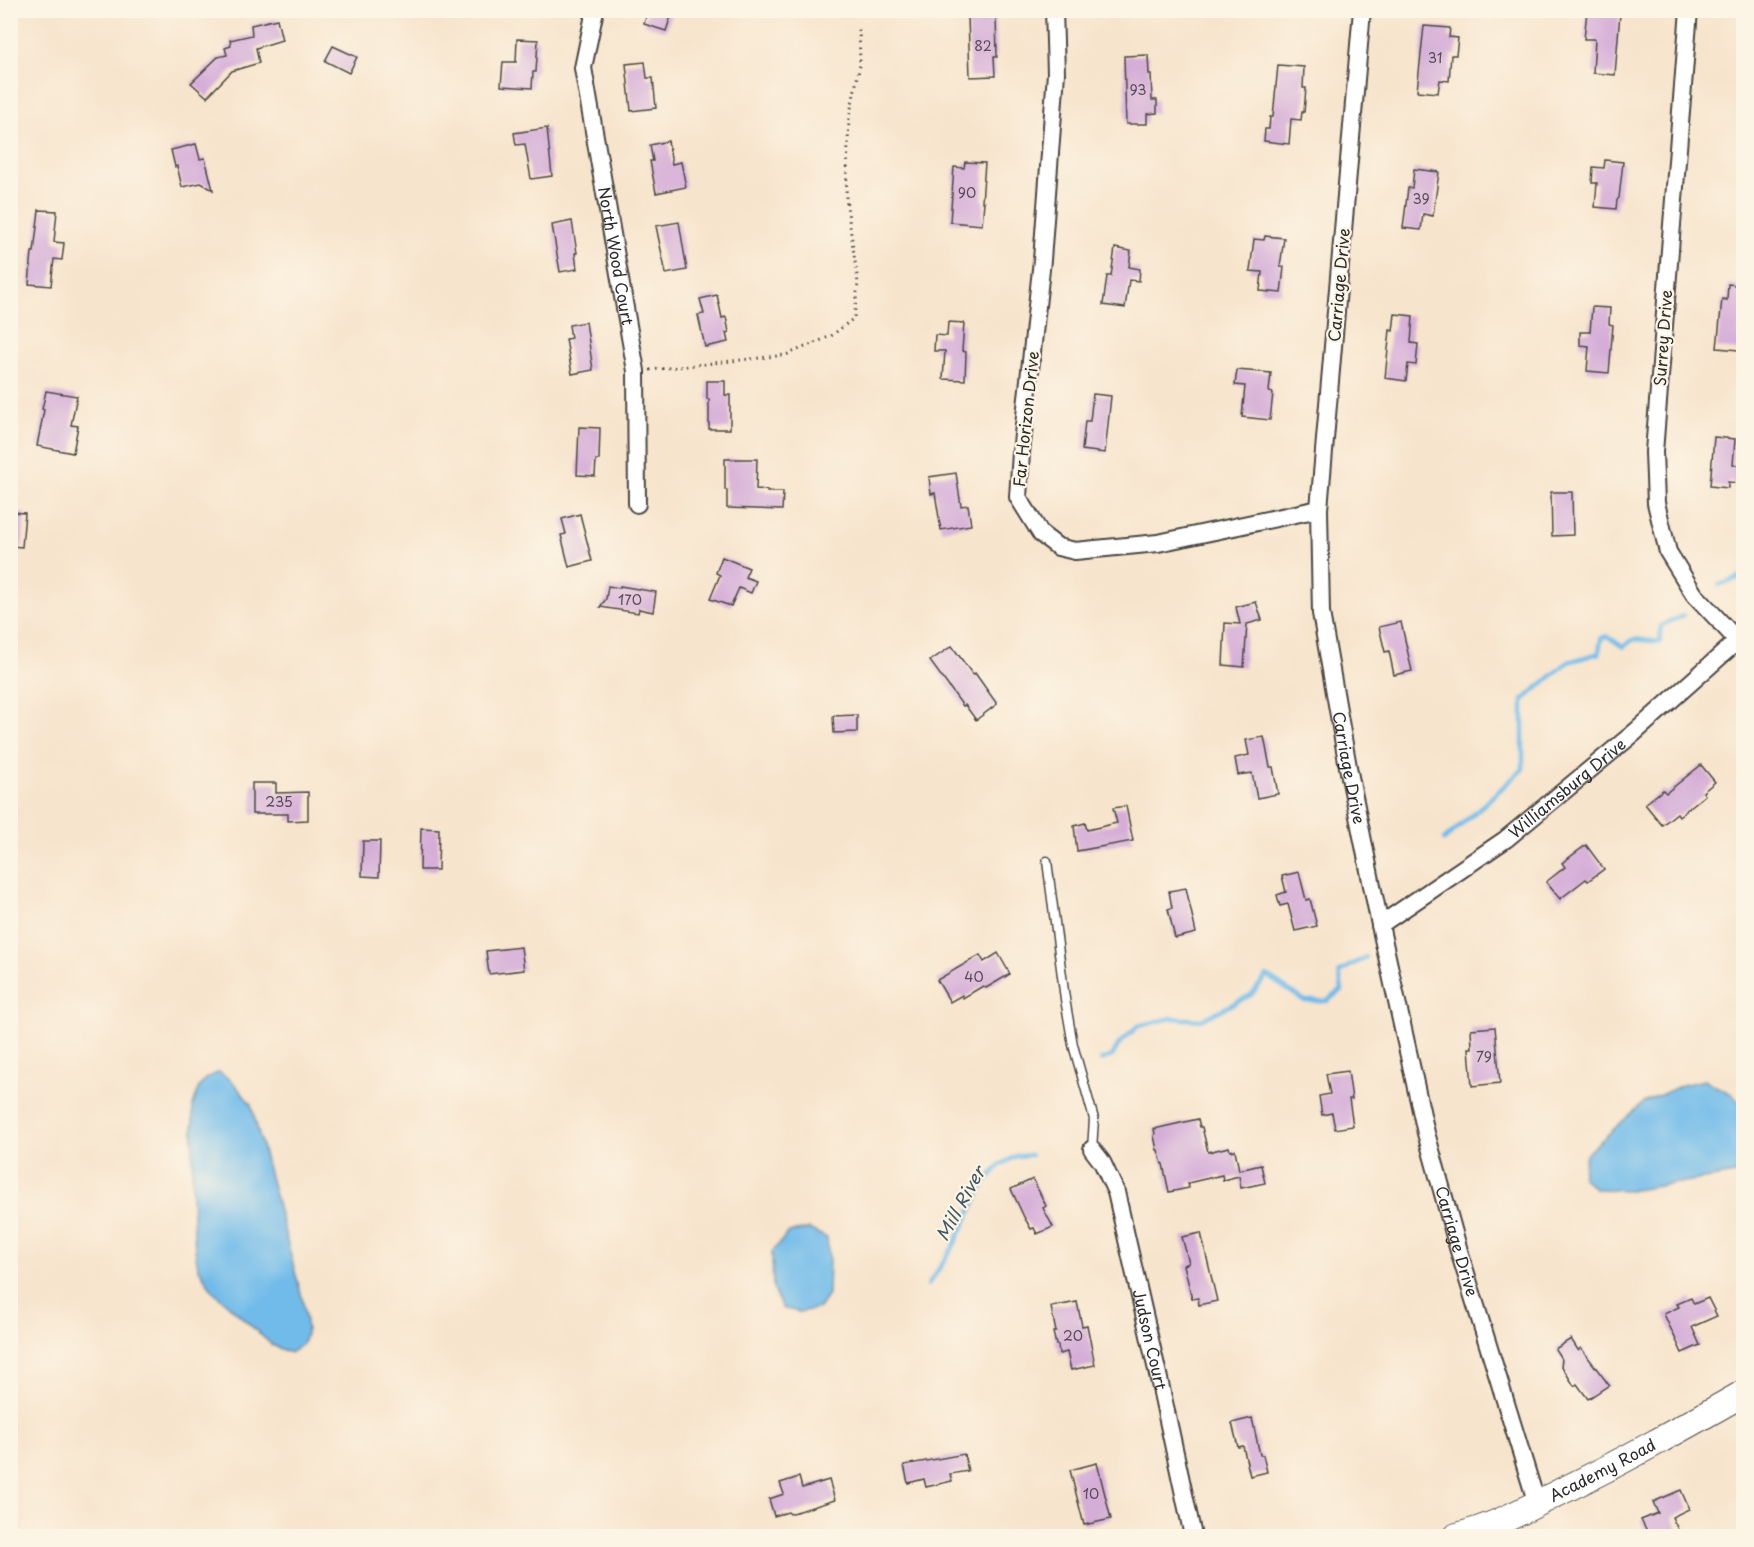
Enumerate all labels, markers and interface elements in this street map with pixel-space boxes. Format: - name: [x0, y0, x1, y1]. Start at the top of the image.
- house number: 82: [974, 35, 992, 56]
- house number: 31: [1428, 47, 1442, 68]
- house number: 93: [1129, 79, 1147, 100]
- house number: 90: [958, 182, 976, 203]
- street label: North Wood Court: [593, 185, 641, 327]
- house number: 39: [1412, 188, 1430, 209]
- street label: Carriage Drive: [1321, 227, 1355, 343]
- street label: Surrey Drive: [1647, 289, 1677, 387]
- street label: Far Horizon Drive: [1006, 350, 1044, 488]
- house number: 170: [618, 589, 642, 610]
- street label: Carriage Drive: [1327, 709, 1372, 826]
- street label: Williamsburg Drive: [1503, 732, 1630, 843]
- house number: 235: [265, 791, 293, 812]
- house number: 40: [964, 966, 984, 987]
- house number: 79: [1476, 1046, 1492, 1067]
- water label: Mill River: [928, 1159, 993, 1245]
- street label: Carriage Drive: [1430, 1183, 1485, 1299]
- street label: Judson Court: [1128, 1287, 1174, 1393]
- house number: 20: [1063, 1325, 1083, 1346]
- street label: Academy Road: [1545, 1432, 1660, 1507]
- house number: 10: [1083, 1483, 1099, 1504]

